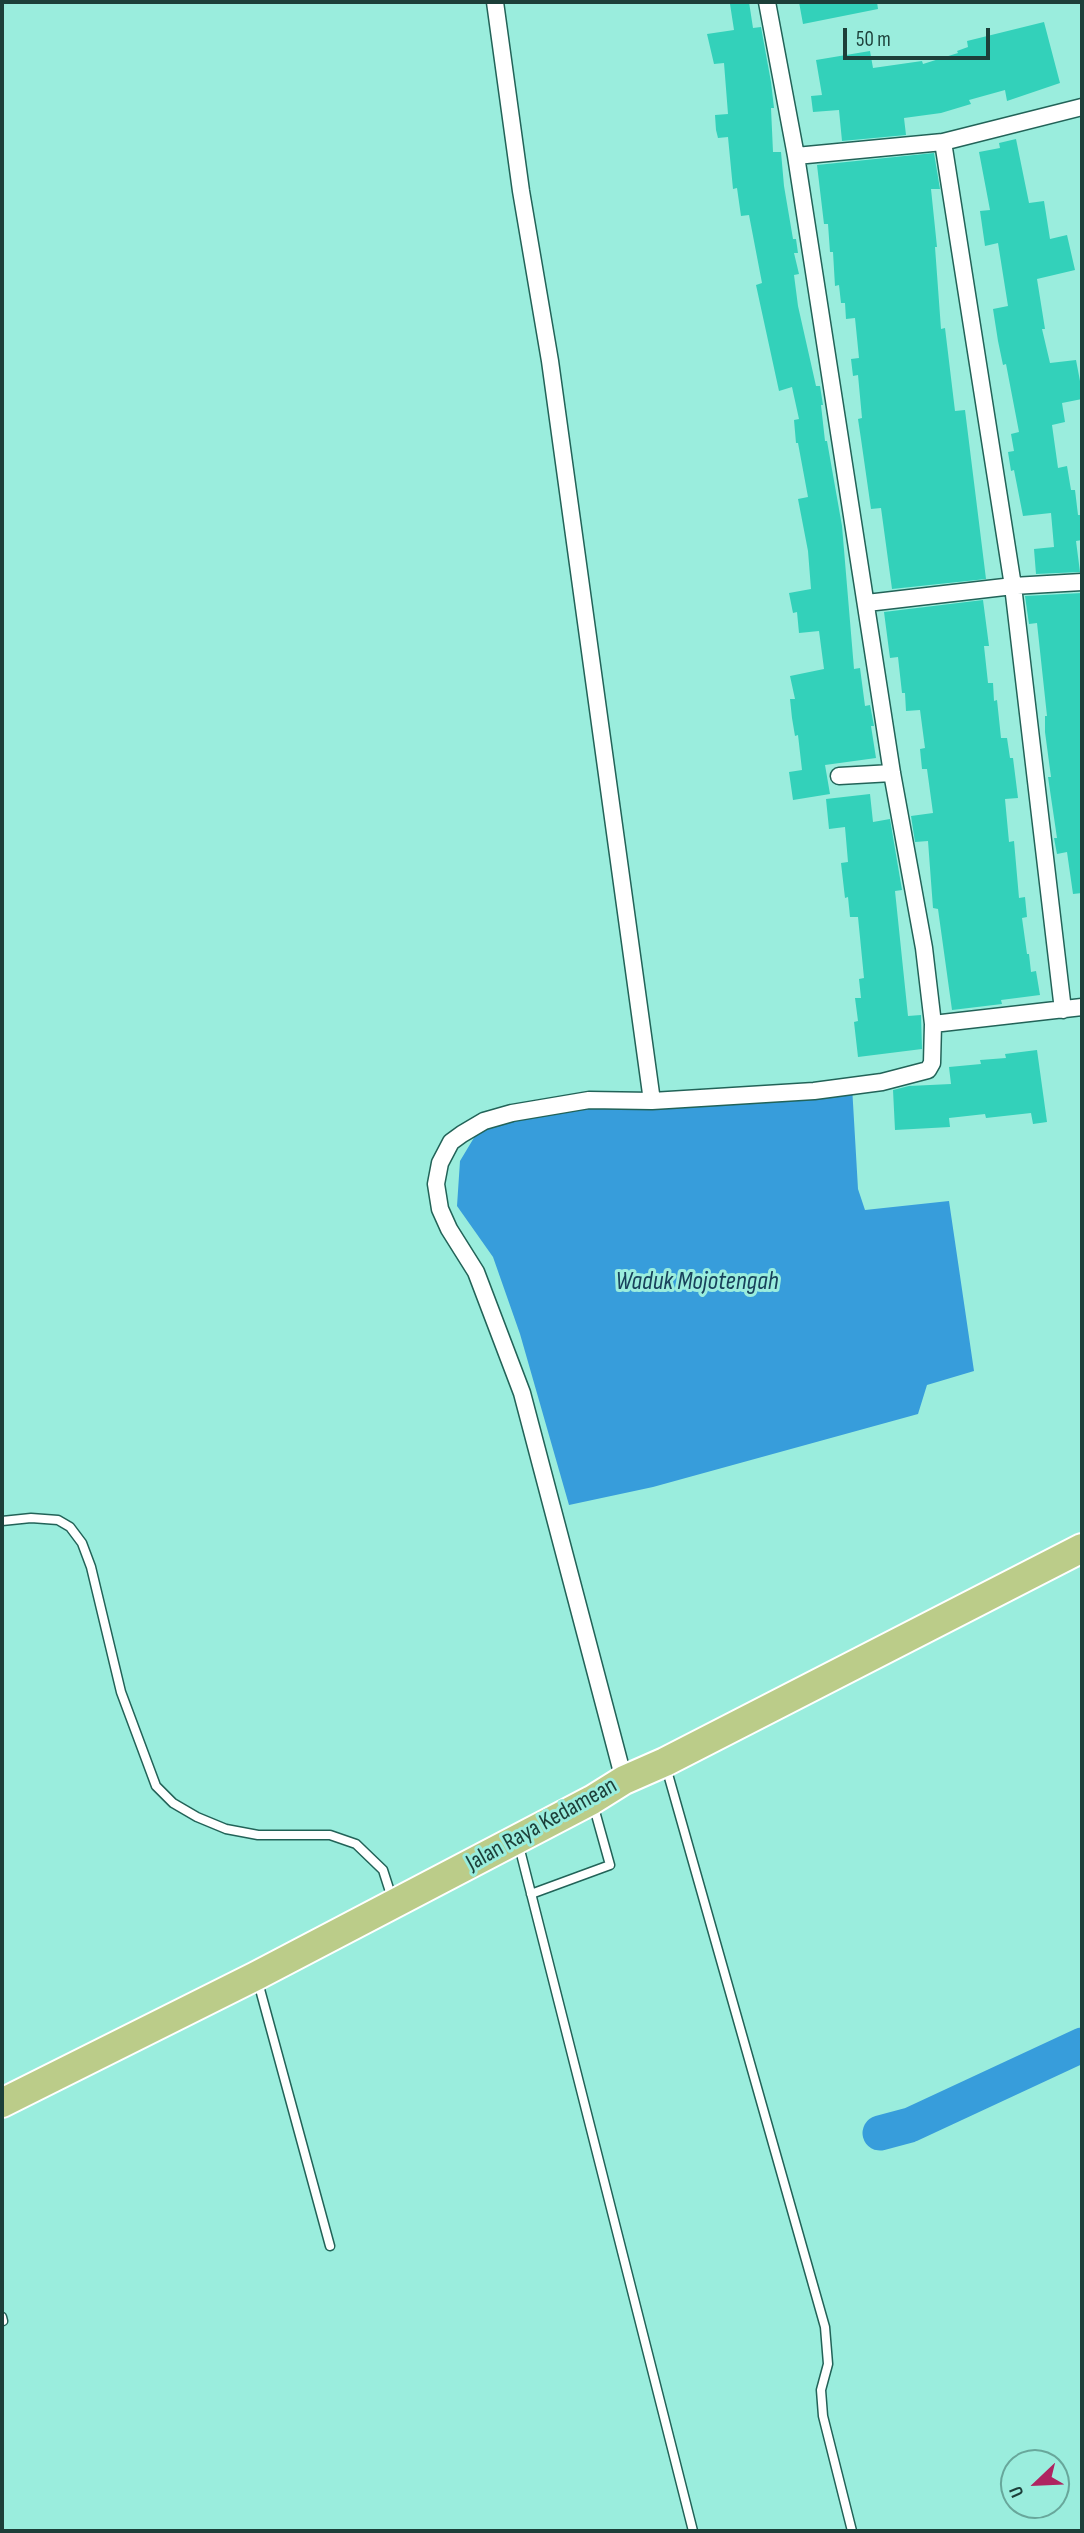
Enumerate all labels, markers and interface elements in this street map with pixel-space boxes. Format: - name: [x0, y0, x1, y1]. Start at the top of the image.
- scale bar: [846, 14, 993, 58]
- text: 50 m: [856, 27, 891, 52]
- water label: Waduk Mojotengah: [615, 1266, 779, 1298]
- street label: Jalan Raya Kedamean: [462, 1772, 622, 1878]
- north arrow: [1000, 2449, 1070, 2519]
- text: U: [1005, 2483, 1030, 2501]

